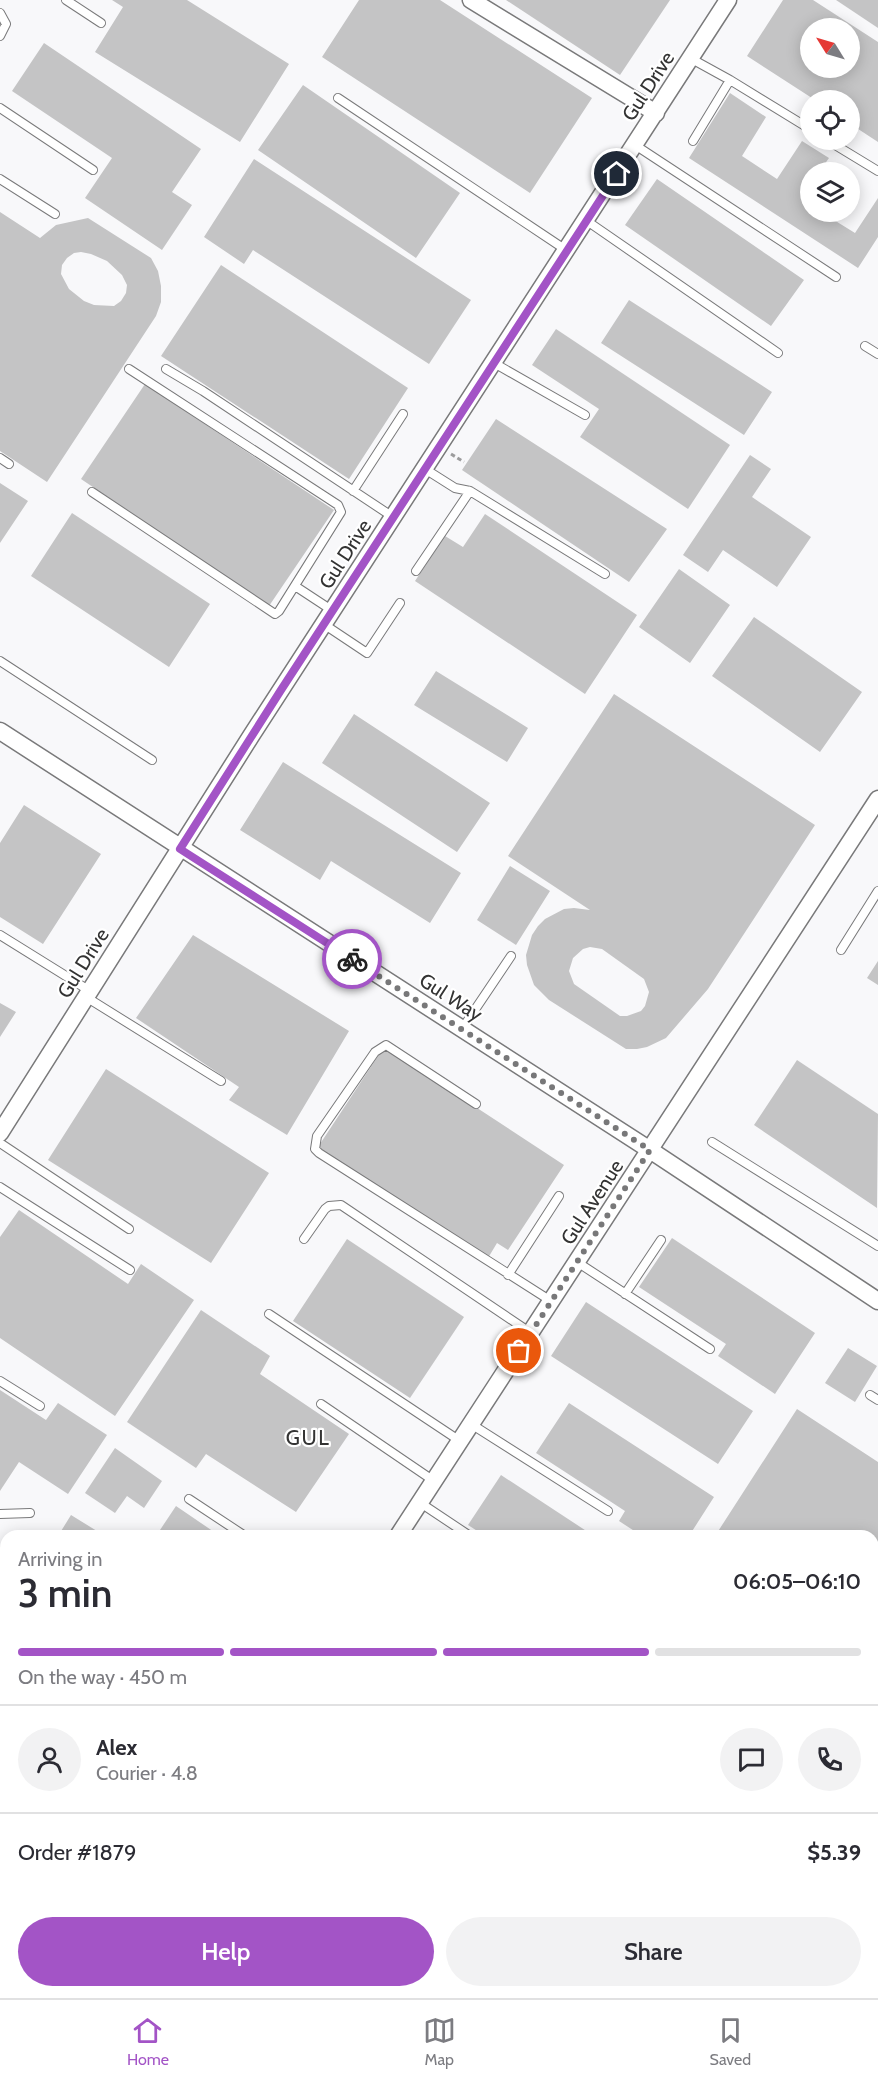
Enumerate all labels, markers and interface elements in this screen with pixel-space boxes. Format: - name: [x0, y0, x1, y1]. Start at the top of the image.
- north arrow: [800, 18, 860, 78]
- map controls: [800, 18, 860, 222]
- street label: Gul Drive: [617, 47, 679, 125]
- button: locate: [800, 90, 860, 150]
- pin: [591, 148, 642, 199]
- icon: home: [600, 157, 633, 190]
- button: layers: [800, 162, 860, 222]
- street label: Gul Drive: [314, 515, 376, 593]
- street label: Gul Drive: [52, 924, 114, 1002]
- courier: [322, 929, 382, 989]
- icon: bike: [336, 943, 369, 976]
- street label: Gul Way: [415, 968, 487, 1026]
- street label: Gul Avenue: [556, 1155, 628, 1249]
- pin: [493, 1325, 544, 1376]
- icon: bag: [502, 1334, 535, 1367]
- district label: GUL: [286, 1425, 330, 1450]
- text: Arriving in: [18, 1547, 102, 1571]
- text: 06:05–06:10: [733, 1568, 861, 1595]
- text: 3 min: [18, 1569, 112, 1617]
- text: On the way · 450 m: [18, 1665, 187, 1689]
- button: person: [18, 1728, 81, 1791]
- button: chat: [720, 1728, 783, 1791]
- button: phone: [798, 1728, 861, 1791]
- text: Alex: [96, 1734, 137, 1761]
- text: Courier · 4.8: [96, 1761, 198, 1785]
- text: Order #1879: [18, 1839, 136, 1866]
- text: $5.39: [807, 1839, 861, 1866]
- button: Help: [18, 1917, 434, 1986]
- button: Share: [446, 1917, 861, 1986]
- tab: Home: [127, 2014, 169, 2069]
- tab: Map: [423, 2014, 456, 2069]
- tab: Saved: [710, 2014, 751, 2069]

